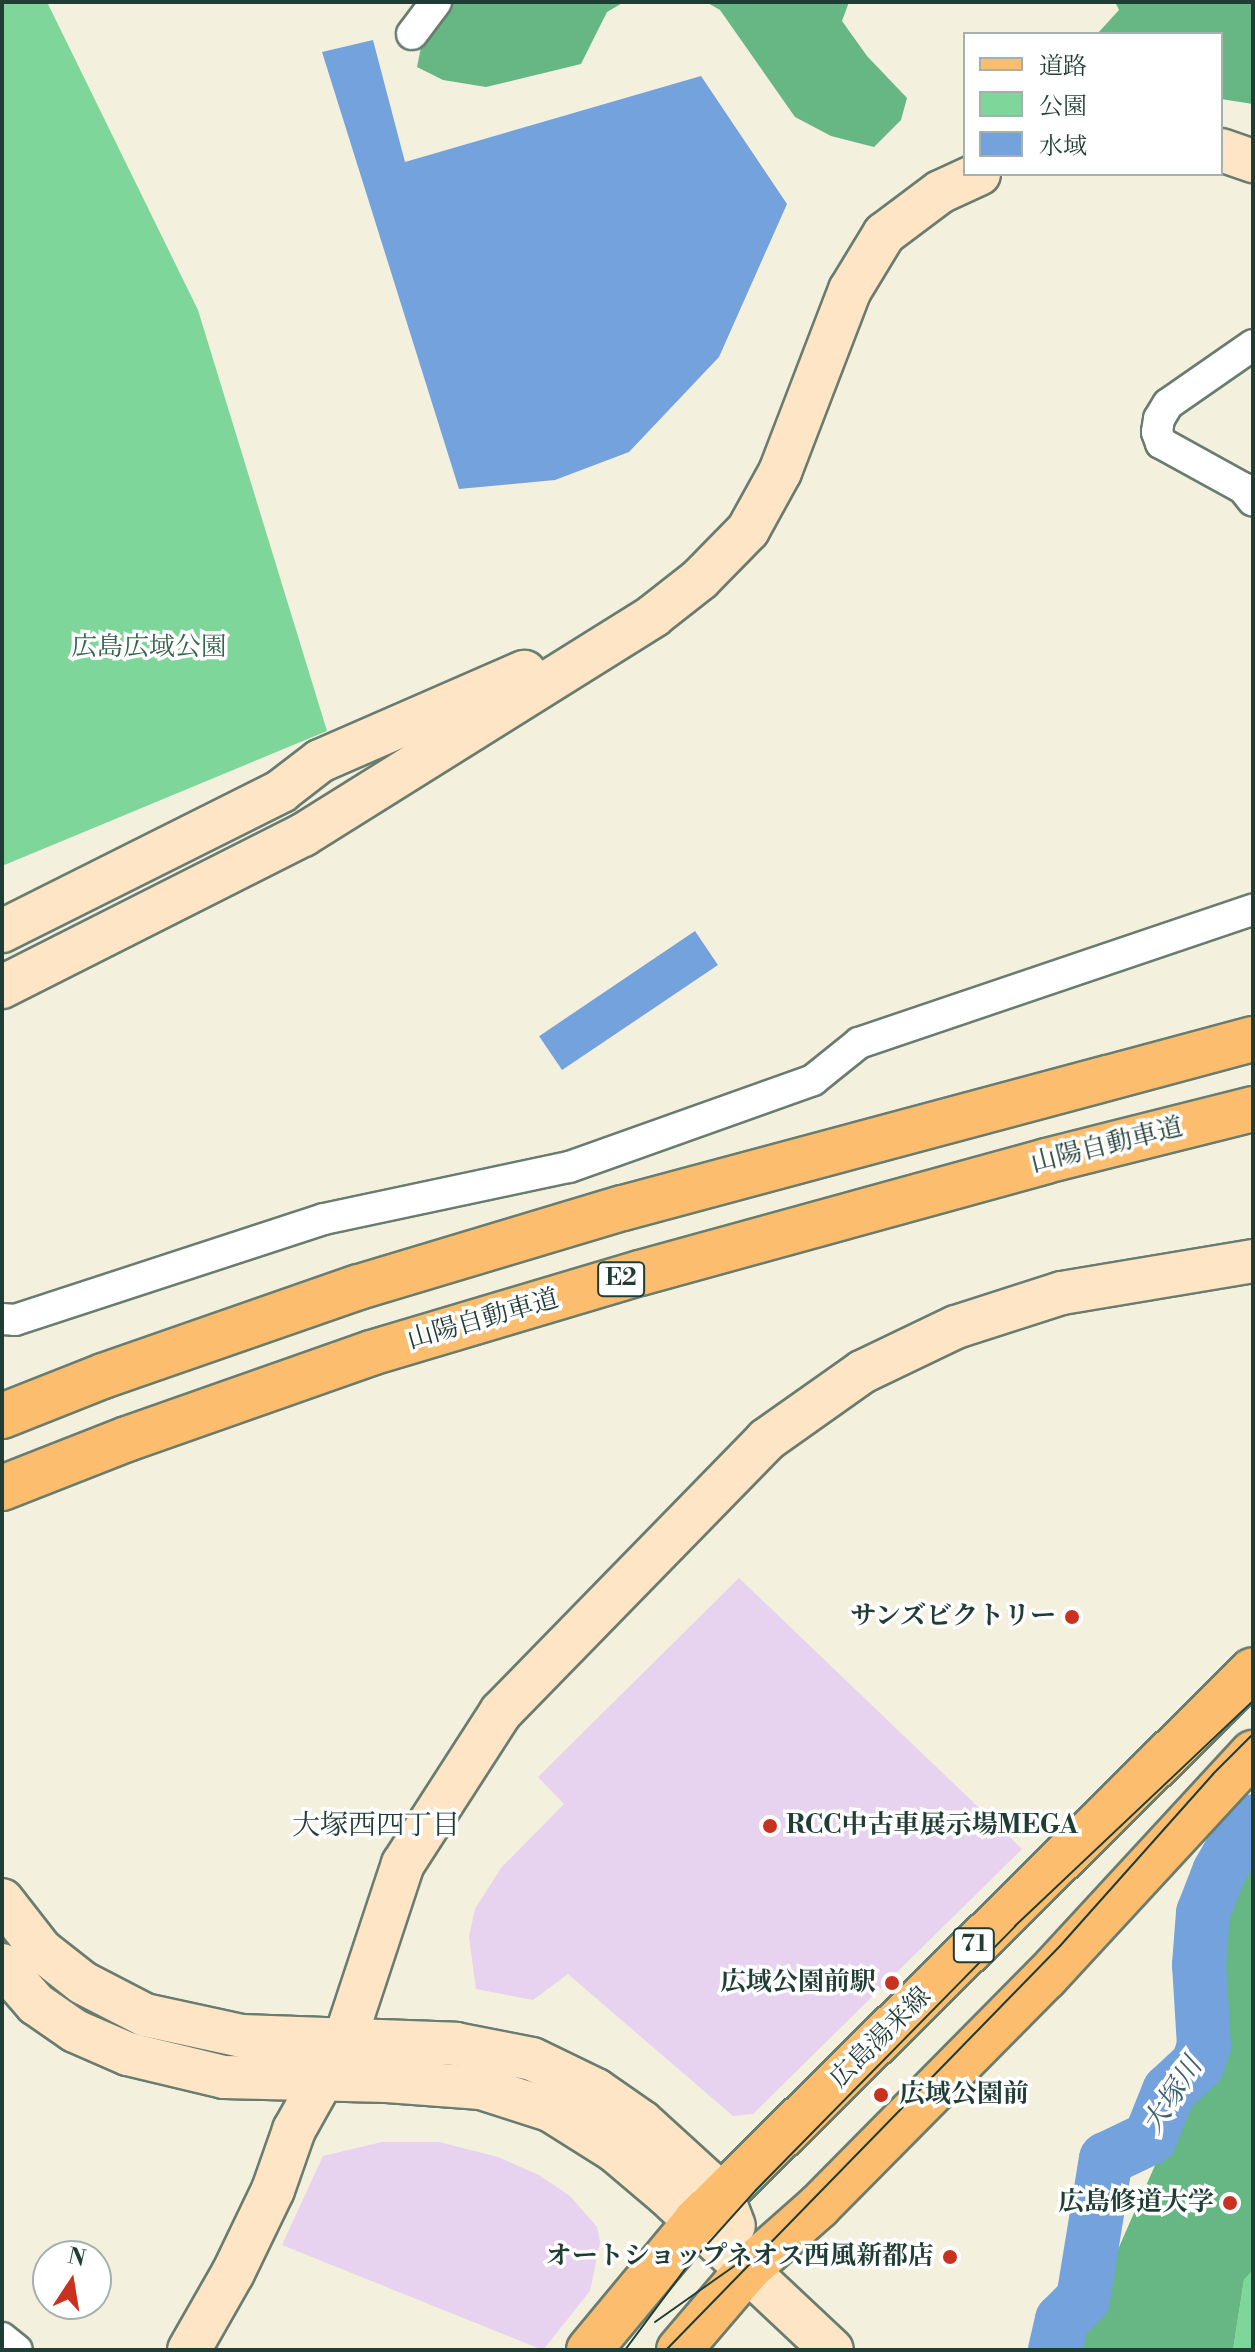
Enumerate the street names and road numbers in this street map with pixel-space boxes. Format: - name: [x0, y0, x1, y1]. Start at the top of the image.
- street label: 山陽自動車道: [1028, 1112, 1186, 1180]
- road number: E2: [597, 1259, 645, 1299]
- street label: 山陽自動車道: [404, 1284, 562, 1356]
- road number: 71: [952, 1925, 996, 1965]
- street label: 広島湯来線: [824, 1981, 938, 2095]

